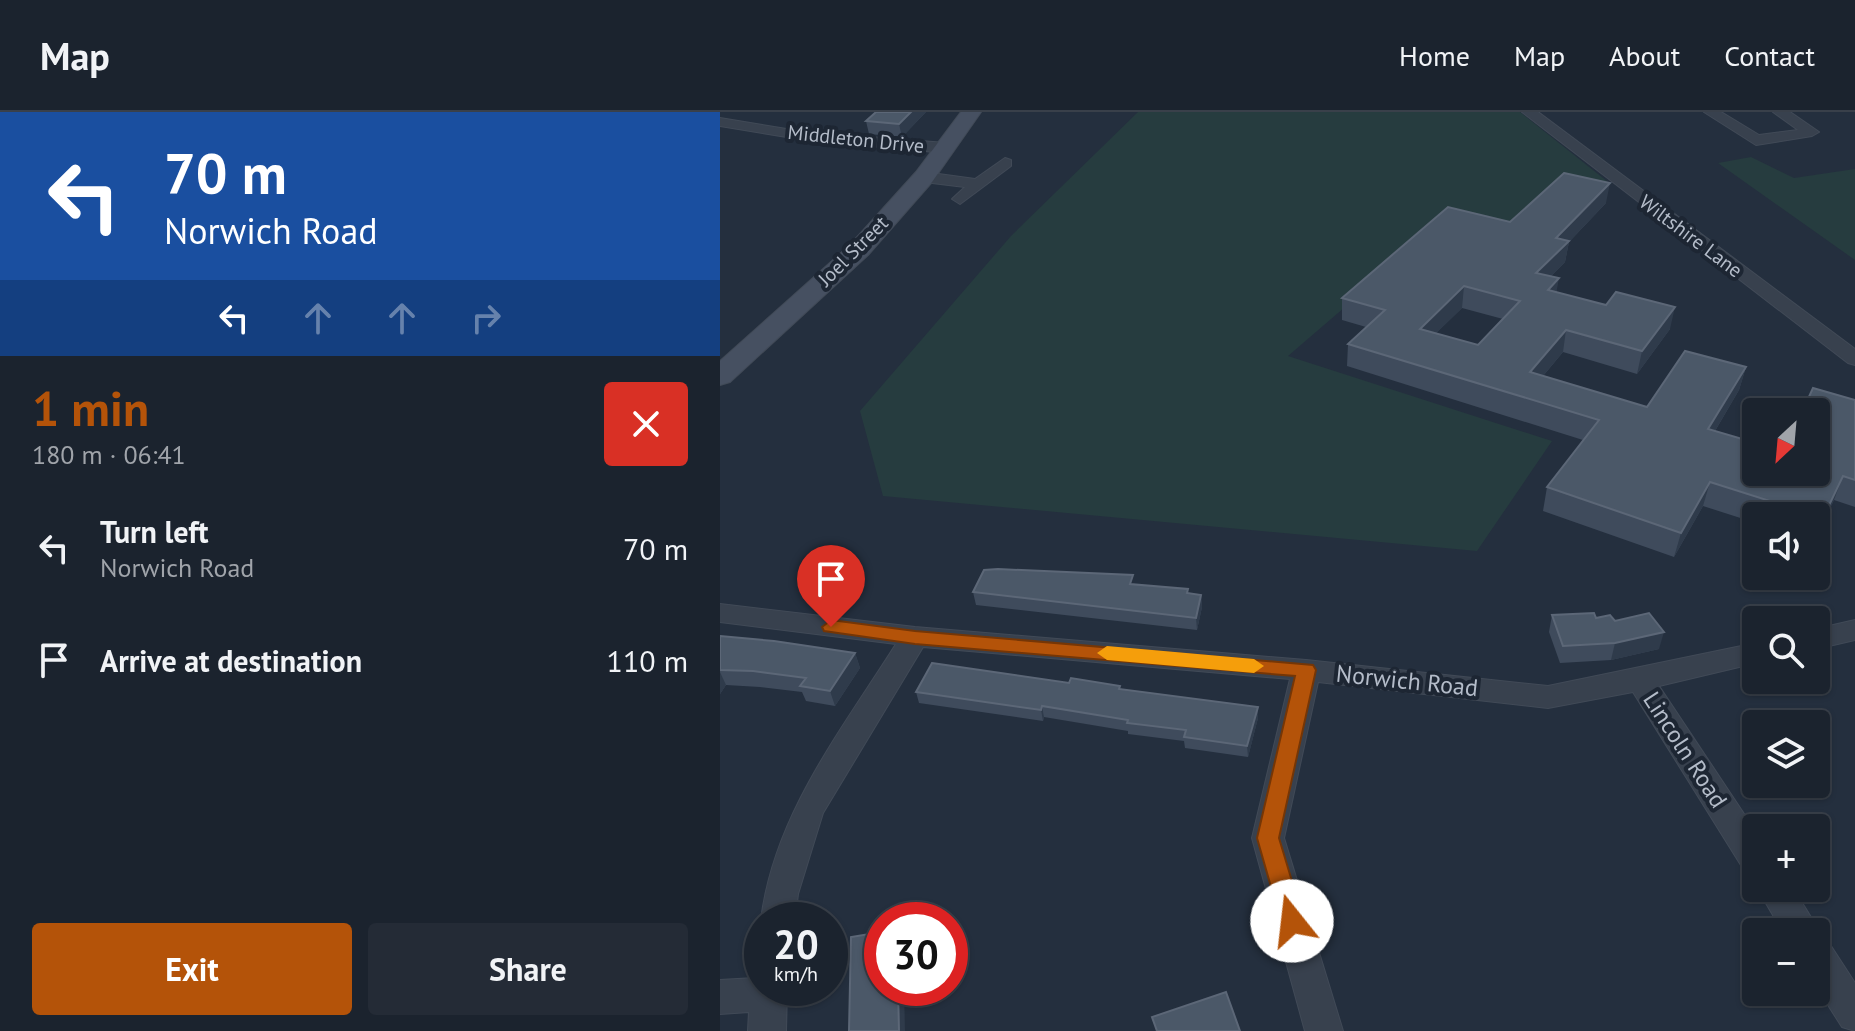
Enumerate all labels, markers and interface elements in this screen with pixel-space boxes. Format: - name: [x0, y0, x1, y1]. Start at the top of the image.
- text: Map: [40, 31, 110, 80]
- text: Home: [1399, 37, 1470, 74]
- text: Map: [1514, 37, 1565, 74]
- text: About: [1609, 37, 1680, 74]
- text: Contact: [1724, 37, 1815, 74]
- street label: Middleton Drive: [786, 119, 926, 159]
- text: 70 m: [164, 137, 287, 209]
- icon: left: [32, 144, 136, 248]
- street label: Wiltshire Lane: [1634, 189, 1748, 283]
- text: Norwich Road: [164, 207, 378, 254]
- street label: Joel Street: [812, 210, 894, 292]
- icon: left: [212, 296, 256, 340]
- icon: ahead: [296, 296, 340, 340]
- icon: ahead: [380, 296, 424, 340]
- icon: right: [464, 296, 508, 340]
- text: 1 min: [32, 377, 149, 439]
- button: close: [604, 382, 688, 466]
- north arrow: [1742, 398, 1830, 486]
- map controls: [1742, 398, 1830, 1006]
- text: 180 m · 06:41: [32, 438, 186, 471]
- button: sound: [1742, 502, 1830, 590]
- text: Turn left: [100, 512, 208, 551]
- icon: left: [32, 526, 76, 570]
- text: 70 m: [623, 529, 688, 568]
- pin: [797, 545, 865, 627]
- text: Norwich Road: [100, 551, 254, 584]
- icon: arrive: [809, 557, 853, 601]
- button: search: [1742, 606, 1830, 694]
- icon: arrive: [32, 638, 76, 682]
- text: Arrive at destination: [100, 641, 362, 680]
- text: 110 m: [607, 641, 688, 680]
- street label: Norwich Road: [1335, 658, 1479, 703]
- street label: Lincoln Road: [1636, 686, 1734, 814]
- button: layers: [1742, 710, 1830, 798]
- button: +: [1742, 814, 1830, 902]
- position arrow: [1250, 879, 1334, 963]
- speed limit sign: 30: [864, 902, 968, 1006]
- text: 20: [773, 918, 819, 970]
- button: −: [1742, 918, 1830, 1006]
- button: Exit: [32, 923, 352, 1015]
- button: Share: [368, 923, 688, 1015]
- text: km/h: [774, 961, 818, 987]

